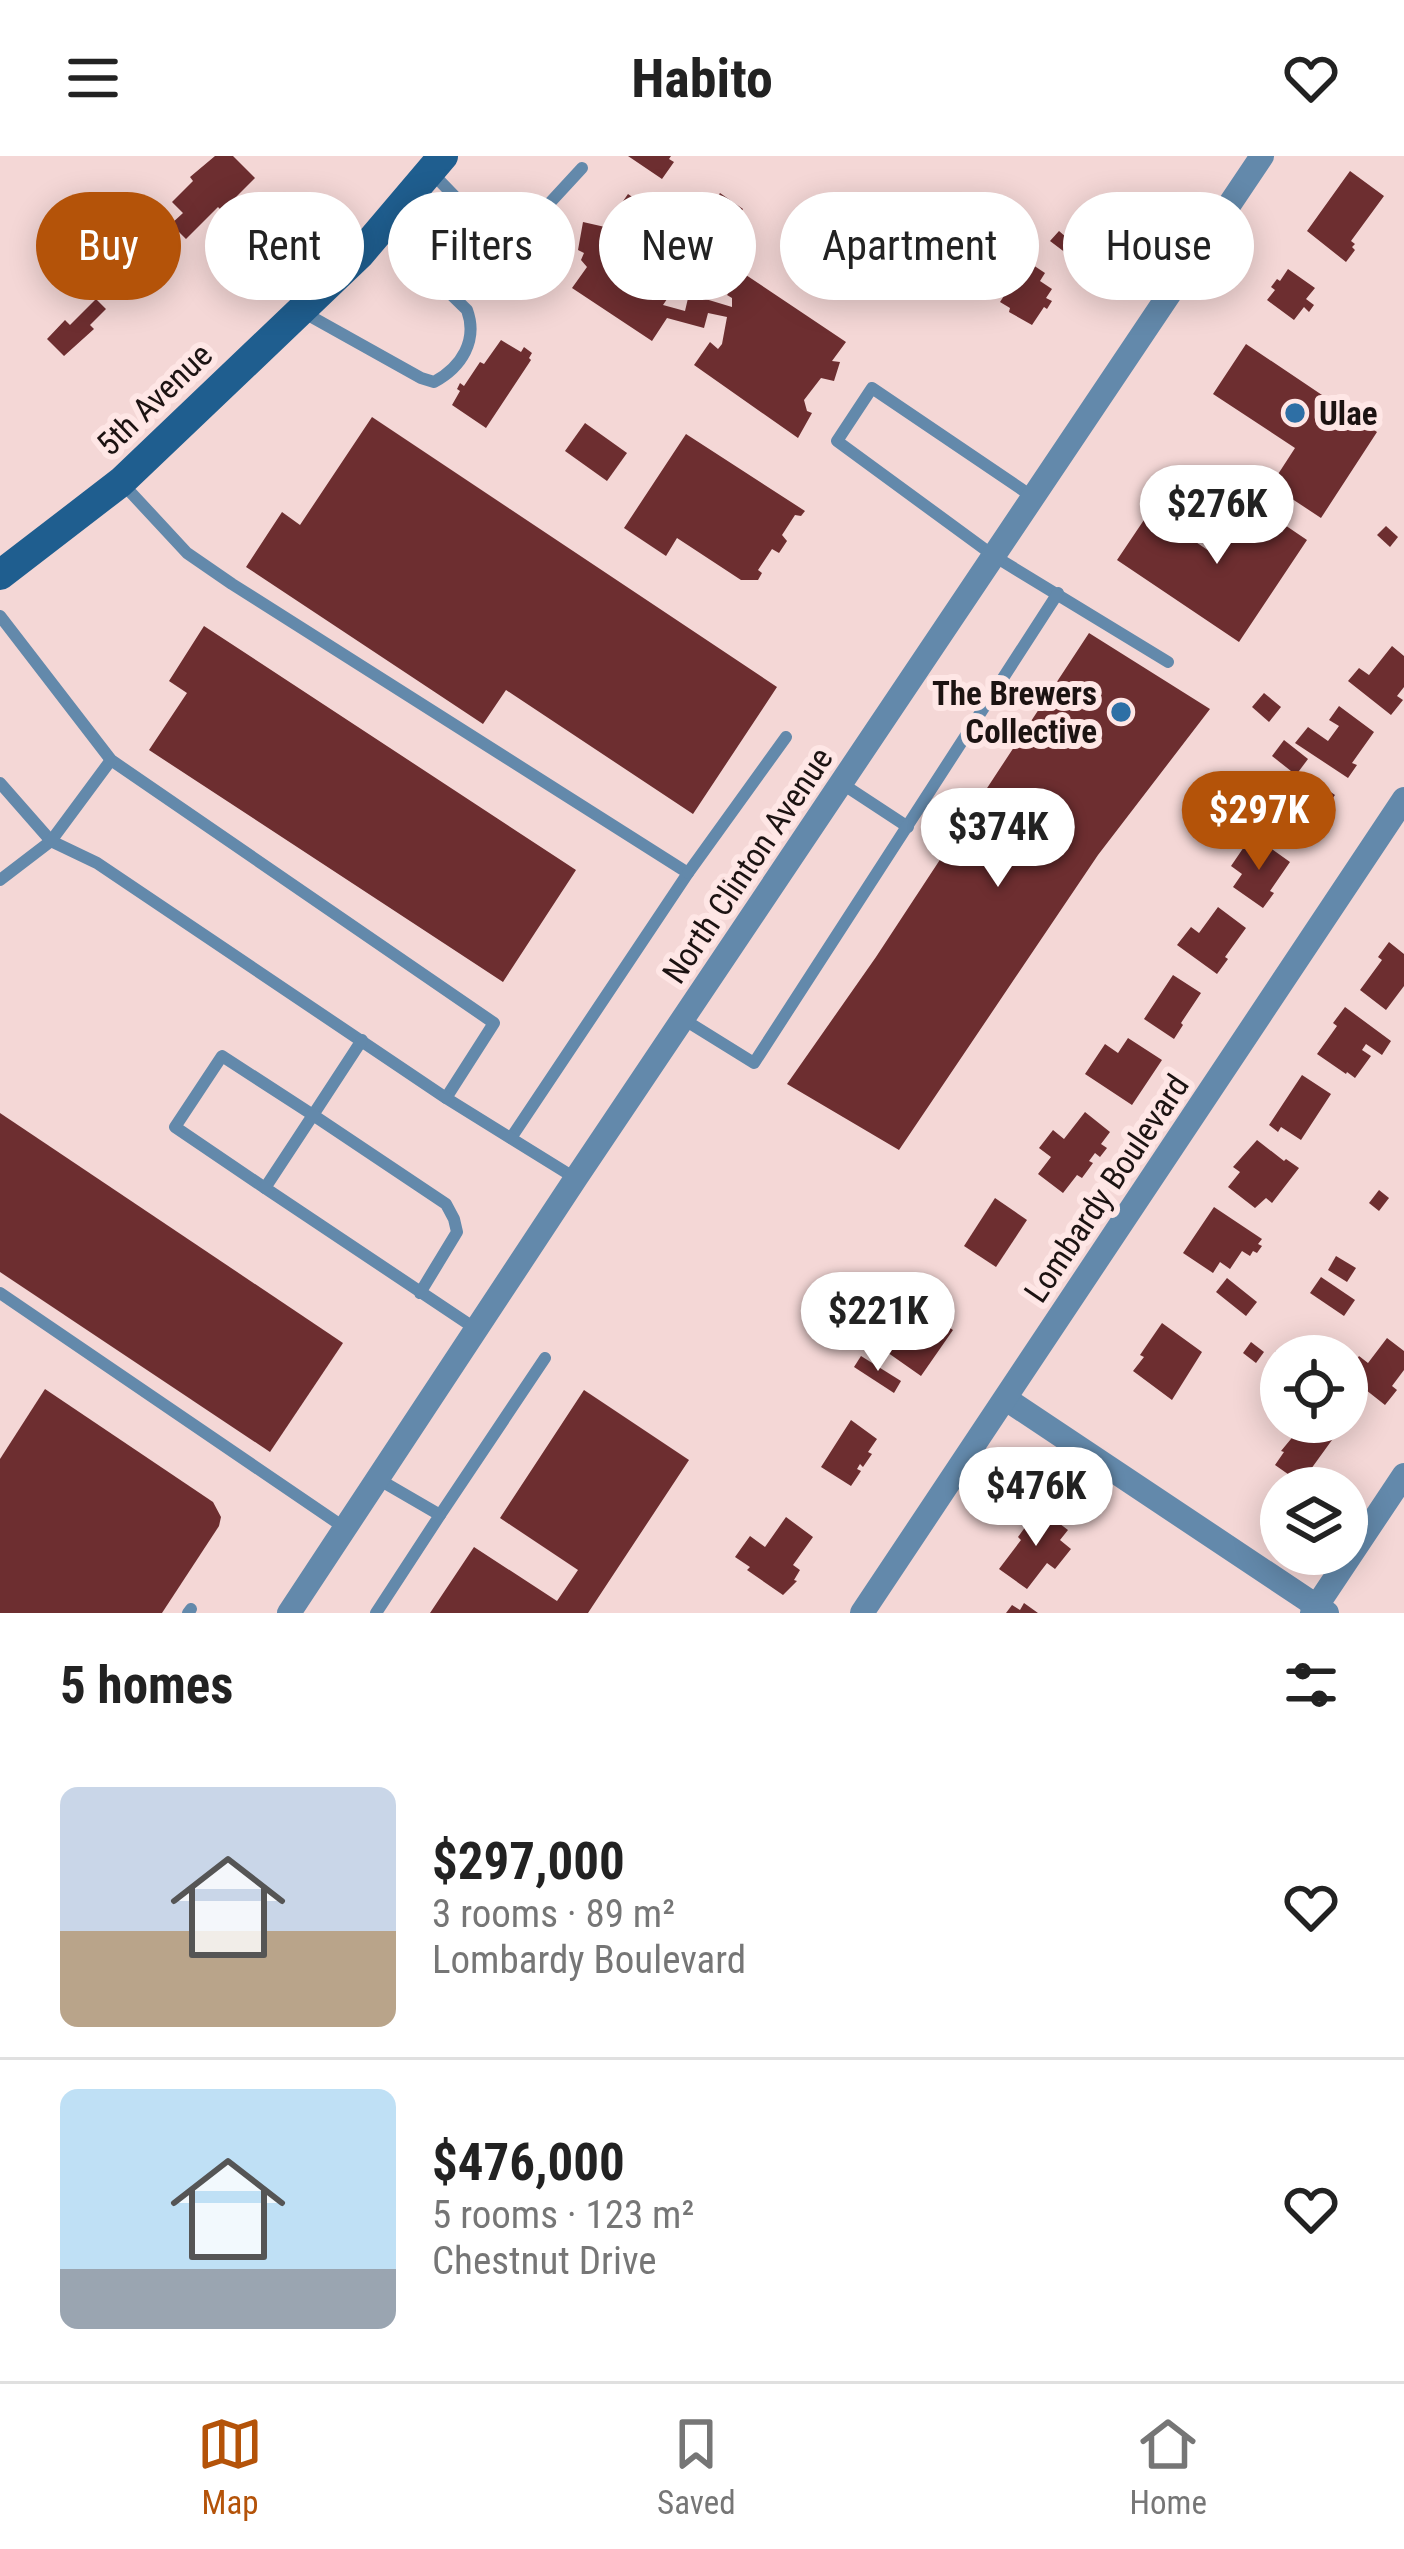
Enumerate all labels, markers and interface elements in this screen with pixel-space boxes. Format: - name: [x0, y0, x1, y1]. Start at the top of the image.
- icon: menu: [60, 45, 126, 111]
- icon: heart: [1278, 45, 1344, 111]
- text: Habito: [631, 47, 773, 110]
- chip: Buy: [36, 192, 181, 300]
- chip: Rent: [205, 192, 364, 300]
- chip: Filters: [388, 192, 575, 300]
- chip: New: [599, 192, 756, 300]
- chip: Apartment: [780, 192, 1039, 300]
- chip: House: [1063, 192, 1254, 300]
- street label: 5th Avenue: [89, 335, 220, 464]
- place label: Ulae: [1319, 394, 1378, 433]
- marker: Ulae: [1282, 400, 1308, 426]
- pin: $276K: [1133, 465, 1301, 567]
- text: $276K: [1167, 481, 1267, 527]
- place label: The Brewers Collective: [932, 674, 1097, 751]
- marker: The Brewers Collective: [1108, 699, 1134, 725]
- street label: North Clinton Avenue: [654, 740, 841, 990]
- pin: $297K: [1175, 771, 1343, 873]
- text: $297K: [1209, 787, 1309, 833]
- pin: $374K: [914, 788, 1082, 890]
- text: $374K: [948, 804, 1048, 850]
- street label: Lombardy Boulevard: [1016, 1067, 1197, 1309]
- pin: $221K: [794, 1272, 962, 1374]
- text: $221K: [828, 1288, 928, 1334]
- map controls: [1260, 1335, 1368, 1575]
- button: locate: [1260, 1335, 1368, 1443]
- pin: $476K: [952, 1447, 1120, 1549]
- text: $476K: [986, 1463, 1086, 1509]
- button: layers: [1260, 1467, 1368, 1575]
- icon: filters: [1278, 1652, 1344, 1718]
- text: 5 homes: [60, 1656, 233, 1715]
- text: $297,000: [432, 1832, 625, 1891]
- icon: home: [156, 1835, 300, 1979]
- icon: heart: [1278, 1874, 1344, 1940]
- text: 3 rooms · 89 m²: [432, 1891, 675, 1937]
- text: Lombardy Boulevard: [432, 1937, 746, 1983]
- text: $476,000: [432, 2133, 625, 2192]
- icon: home: [156, 2137, 300, 2281]
- icon: heart: [1278, 2176, 1344, 2242]
- text: 5 rooms · 123 m²: [432, 2192, 694, 2238]
- text: Chestnut Drive: [432, 2238, 657, 2284]
- tab: Map: [197, 2411, 263, 2522]
- tab: Saved: [657, 2411, 736, 2522]
- tab: Home: [1130, 2411, 1207, 2522]

